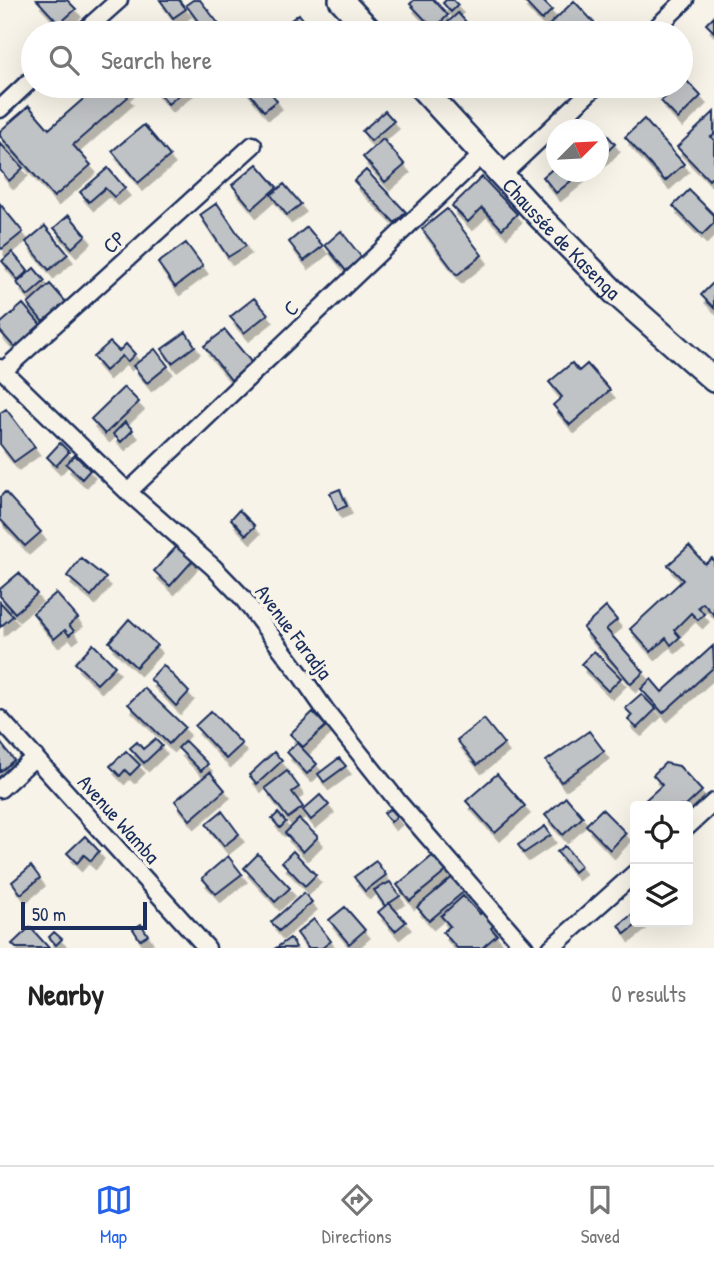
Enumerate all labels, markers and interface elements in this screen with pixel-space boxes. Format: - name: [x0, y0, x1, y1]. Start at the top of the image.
- search box: [21, 21, 693, 98]
- icon: search: [45, 41, 83, 79]
- text: Search here: [101, 42, 212, 77]
- north arrow: [546, 119, 609, 182]
- street label: Chaussée de Kasenga: [496, 171, 627, 306]
- street label: CP: [96, 224, 132, 260]
- street label: C: [277, 294, 305, 322]
- street label: Avenue Faradja: [249, 579, 339, 685]
- street label: Avenue Wamba: [71, 768, 167, 870]
- map controls: [630, 801, 693, 927]
- button: locate: [630, 801, 693, 864]
- button: layers: [630, 864, 693, 927]
- scale bar: [21, 899, 147, 931]
- text: 50 m: [32, 901, 66, 927]
- text: Nearby: [28, 974, 104, 1014]
- text: 0 results: [611, 978, 686, 1009]
- tab: Map: [95, 1181, 133, 1249]
- tab: Directions: [322, 1181, 392, 1249]
- tab: Saved: [581, 1181, 619, 1249]

